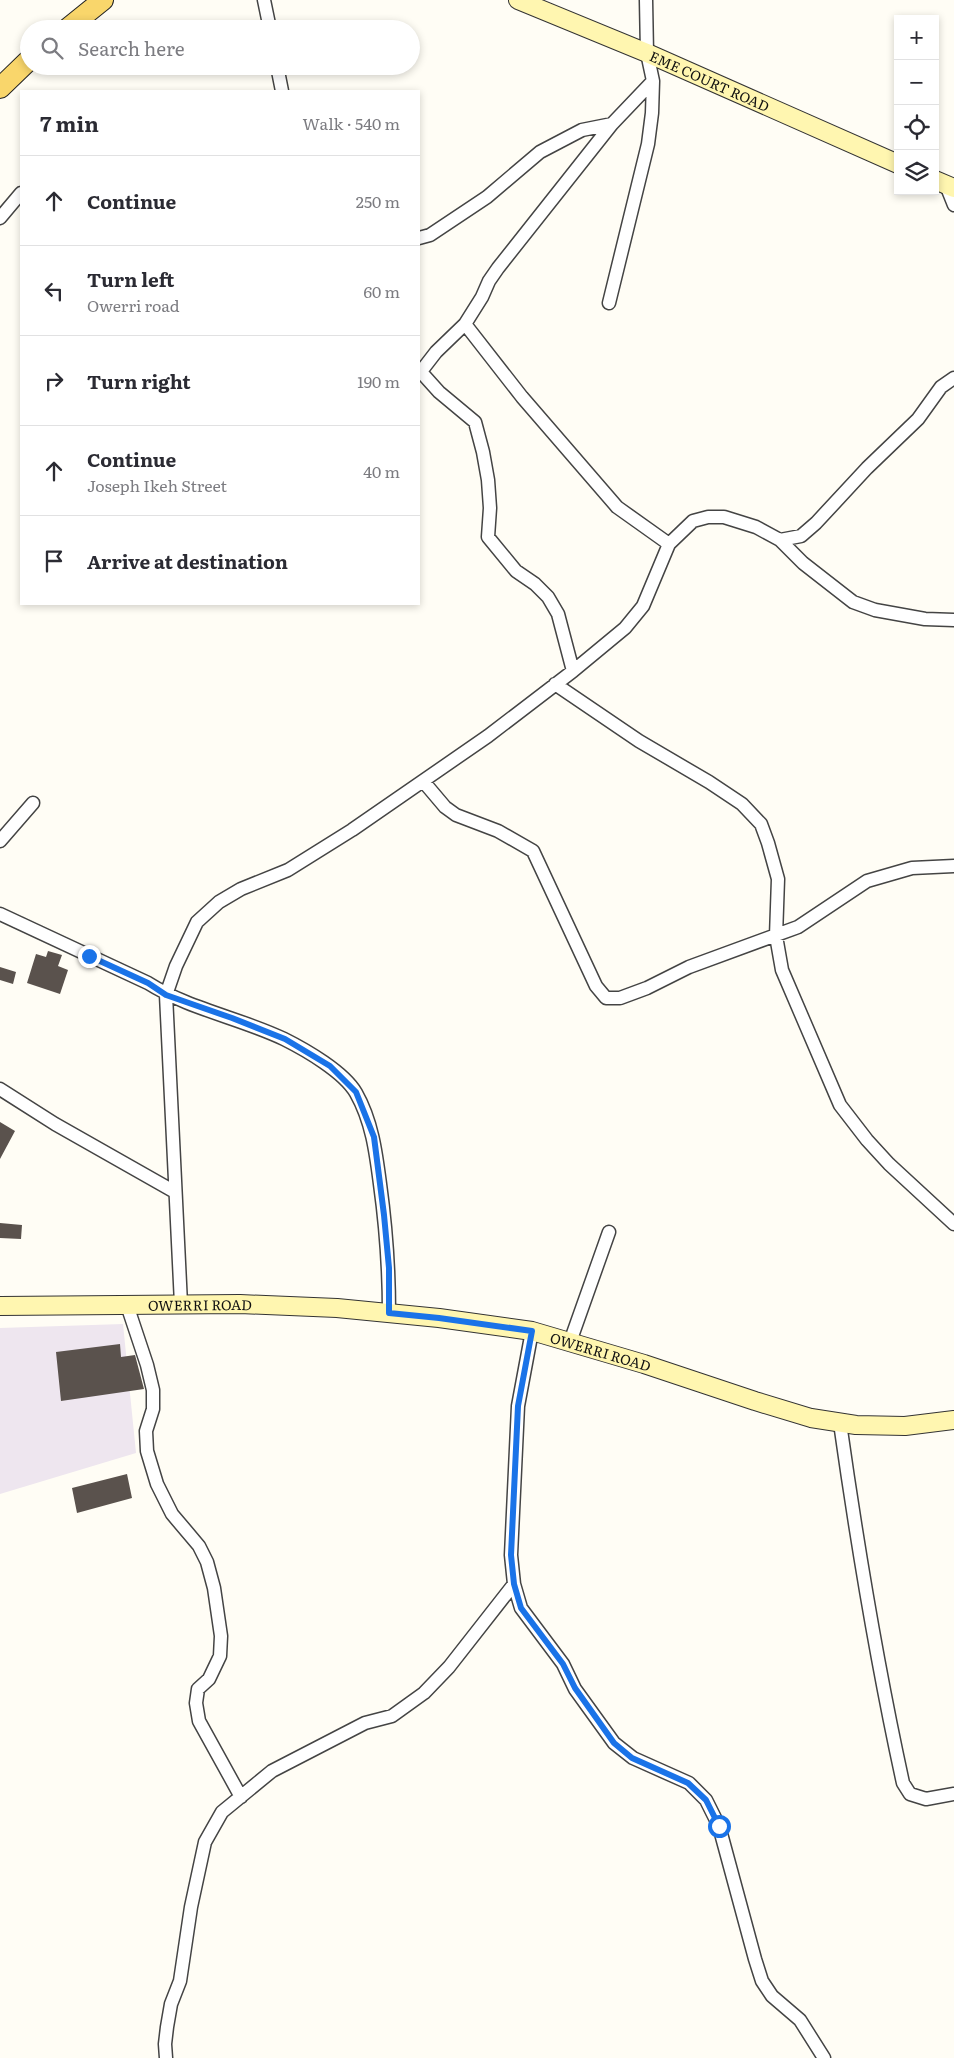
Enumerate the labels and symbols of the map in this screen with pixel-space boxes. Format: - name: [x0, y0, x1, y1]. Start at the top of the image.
- street label: EME COURT ROAD: [647, 45, 773, 116]
- route end: [78, 945, 101, 968]
- street label: OWERRI ROAD: [148, 1294, 253, 1315]
- street label: OWERRI ROAD: [548, 1327, 654, 1376]
- route start: [708, 1815, 731, 1838]

